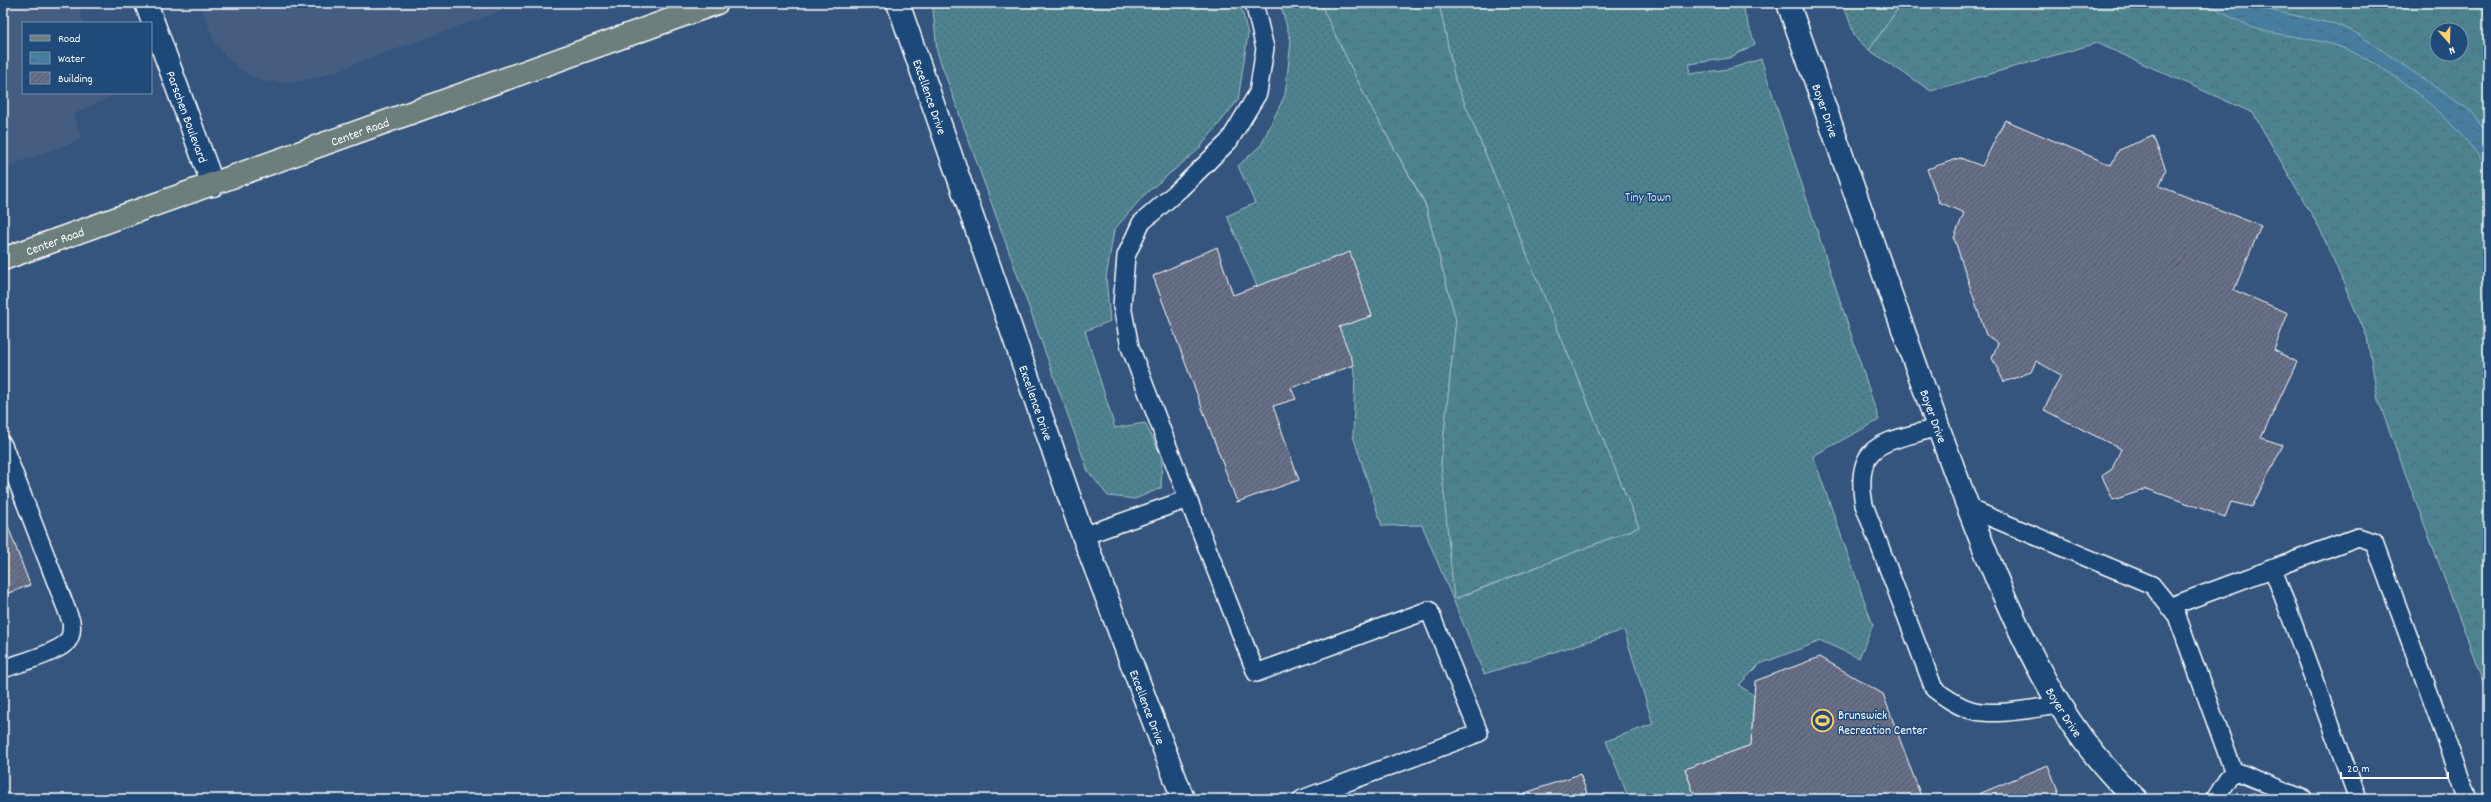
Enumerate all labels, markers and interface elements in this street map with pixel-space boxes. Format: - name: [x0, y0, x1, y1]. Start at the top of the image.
- legend: [22, 22, 152, 94]
- north arrow: [2429, 22, 2469, 62]
- text: Road: [58, 31, 80, 48]
- text: N: [2446, 41, 2457, 58]
- text: Water: [58, 51, 85, 68]
- street label: Excellence Drive: [906, 57, 950, 138]
- street label: Parschen Boulevard: [160, 69, 211, 166]
- text: Building: [58, 71, 93, 88]
- street label: Boyer Drive: [1805, 82, 1842, 141]
- street label: Center Road: [329, 114, 392, 153]
- park label: Tiny Town: [1625, 189, 1671, 208]
- street label: Center Road: [24, 224, 87, 262]
- street label: Excellence Drive: [1012, 363, 1056, 444]
- street label: Boyer Drive: [1913, 387, 1950, 447]
- street label: Excellence Drive: [1123, 668, 1169, 748]
- street label: Boyer Drive: [2039, 685, 2086, 742]
- place label: Brunswick Recreation Center: [1838, 707, 1928, 741]
- sports icon: Brunswick Recreation Center: [1810, 708, 1836, 734]
- scale bar: [2341, 754, 2448, 780]
- text: 20 m: [2347, 761, 2370, 778]

